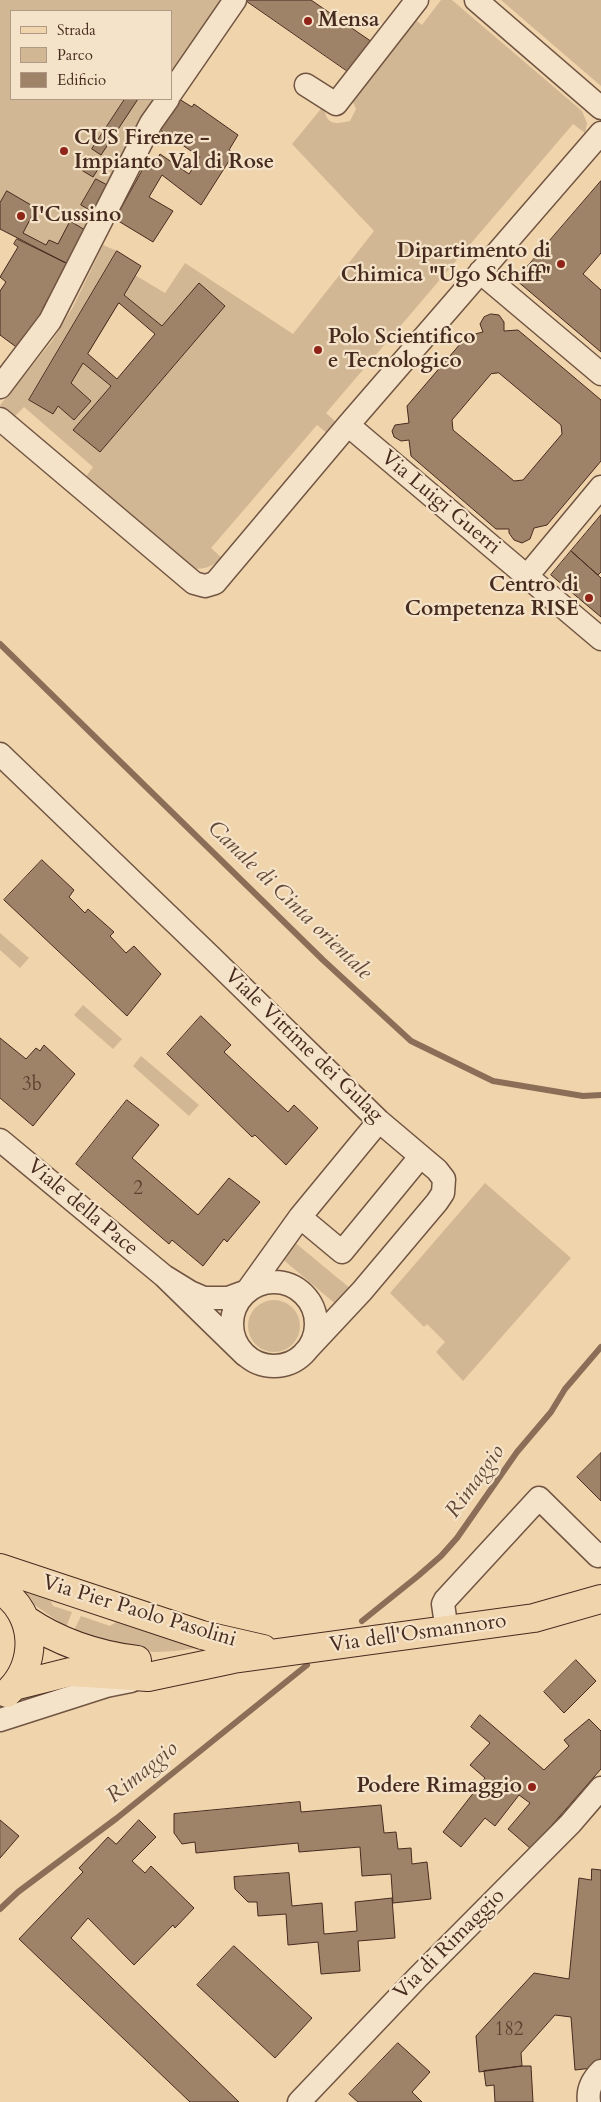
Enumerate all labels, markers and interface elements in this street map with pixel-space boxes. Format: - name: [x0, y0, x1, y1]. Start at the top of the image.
- place label: Mensa: [318, 8, 379, 34]
- legend: [10, 10, 172, 100]
- marker: Mensa: [302, 15, 314, 27]
- text: Strada: [57, 20, 96, 40]
- text: Parco: [57, 45, 93, 65]
- text: Edificio: [57, 70, 106, 90]
- place label: CUS Firenze - Impianto Val di Rose: [74, 126, 274, 176]
- marker: CUS Firenze - Impianto Val di Rose: [58, 145, 70, 157]
- place label: I'Cussino: [31, 203, 121, 229]
- marker: I'Cussino: [15, 210, 27, 222]
- place label: Dipartimento di Chimica "Ugo Schiff": [341, 239, 551, 289]
- marker: Dipartimento di Chimica "Ugo Schiff": [555, 258, 567, 270]
- place label: Polo Scientifico e Tecnologico: [328, 325, 475, 375]
- marker: Polo Scientifico e Tecnologico: [312, 344, 324, 356]
- street label: Via Luigi Guerri: [375, 446, 505, 560]
- place label: Centro di Competenza RISE: [405, 573, 579, 623]
- marker: Centro di Competenza RISE: [583, 592, 595, 604]
- water label: Canale di Cinta orientale: [201, 816, 377, 986]
- street label: Viale Vittime dei Gulag: [218, 964, 388, 1128]
- house number: 3b: [22, 1075, 42, 1097]
- street label: Viale della Pace: [21, 1154, 143, 1262]
- house number: 2: [133, 1179, 143, 1201]
- water label: Rimaggio: [441, 1440, 511, 1524]
- street label: Via Pier Paolo Pasolini: [39, 1571, 239, 1653]
- street label: Via dell'Osmannoro: [328, 1609, 508, 1659]
- water label: Rimaggio: [102, 1736, 184, 1810]
- place label: Podere Rimaggio: [357, 1774, 522, 1800]
- marker: Podere Rimaggio: [526, 1781, 538, 1793]
- street label: Via di Rimaggio: [389, 1884, 511, 2006]
- house number: 182: [494, 2020, 524, 2042]

